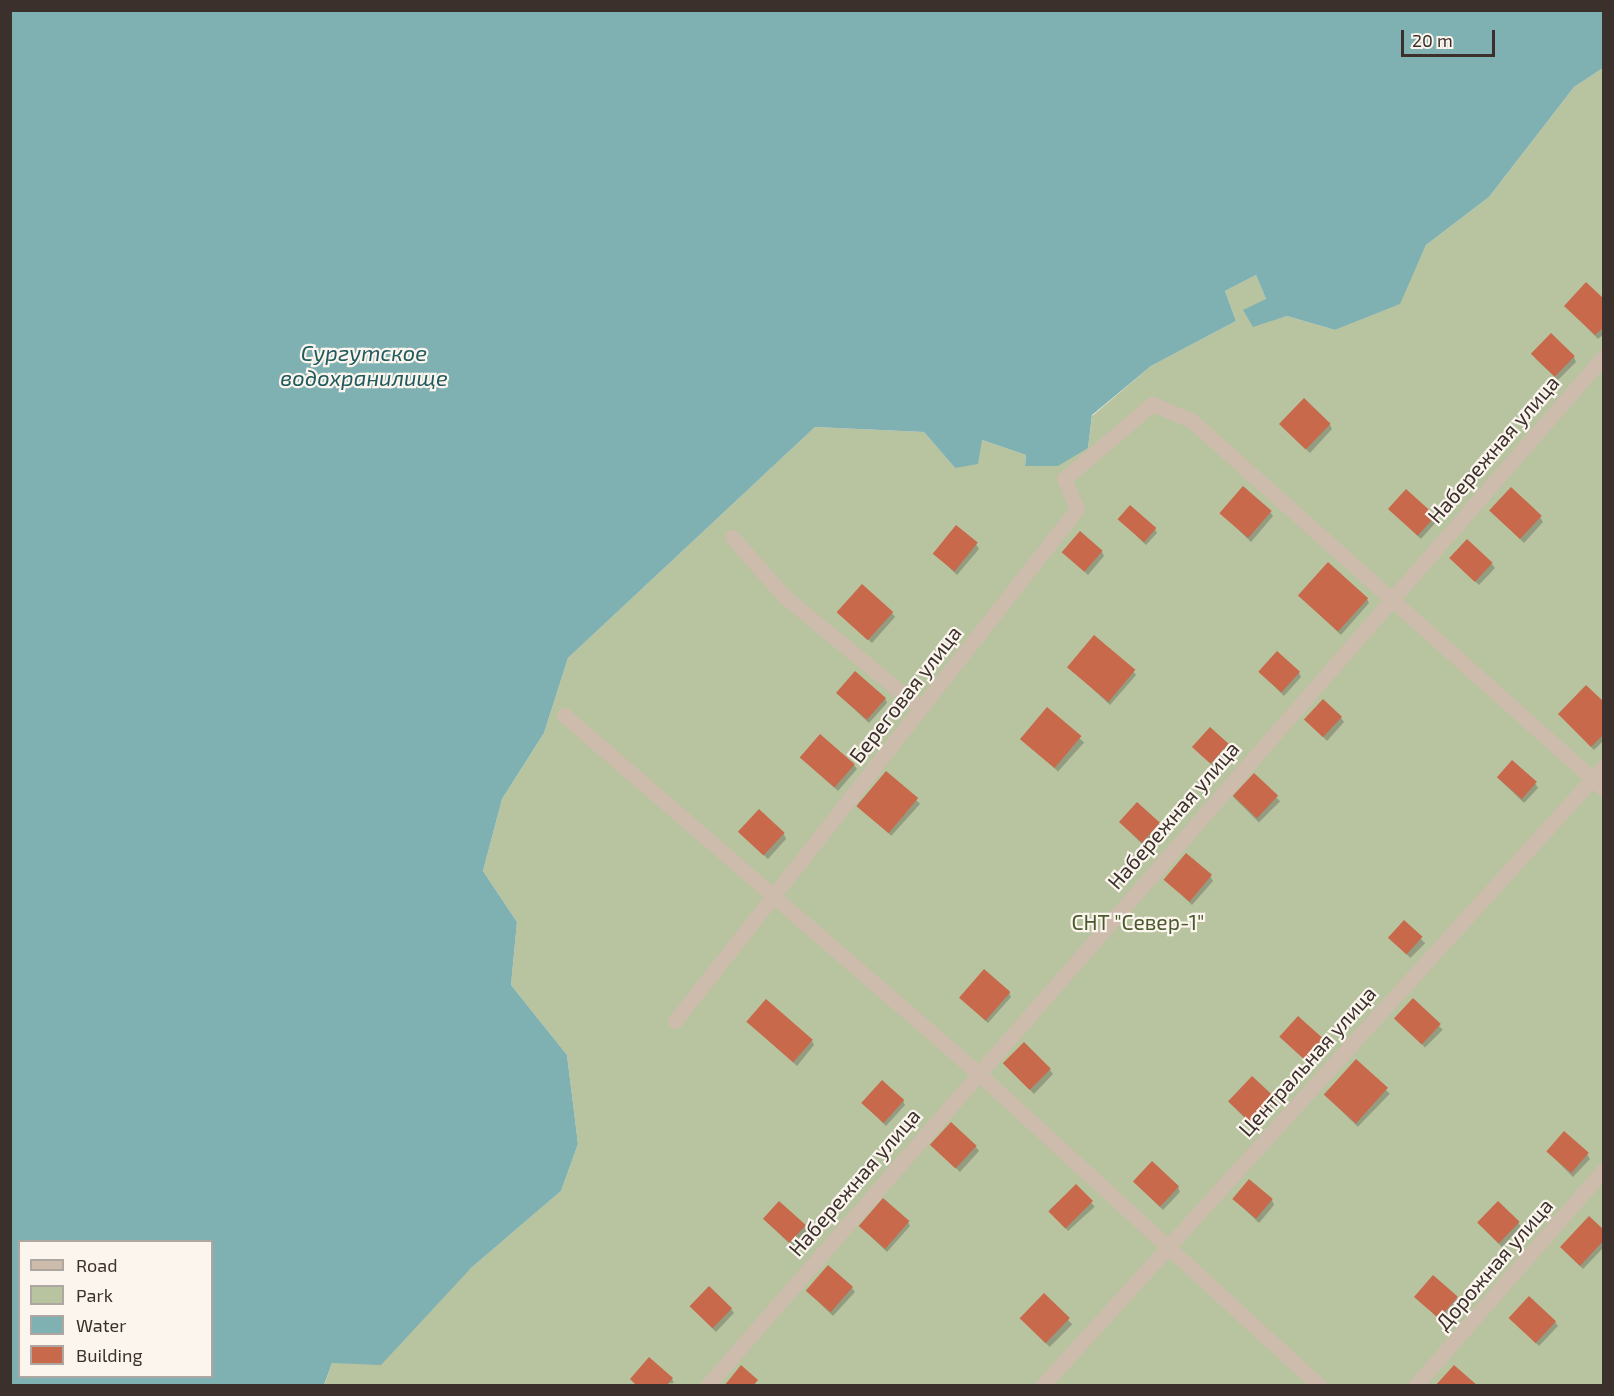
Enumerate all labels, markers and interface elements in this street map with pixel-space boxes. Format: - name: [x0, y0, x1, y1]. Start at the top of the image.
- scale bar: [1404, 18, 1498, 56]
- text: 20 m: [1412, 29, 1453, 51]
- water label: Сургутское водохранилище: [280, 339, 448, 390]
- street label: Набережная улица: [1422, 370, 1564, 528]
- street label: Береговая улица: [844, 620, 966, 768]
- street label: Набережная улица: [1102, 736, 1244, 894]
- park label: СНТ "Север-1": [1071, 909, 1205, 935]
- street label: Центральная улица: [1233, 981, 1381, 1141]
- street label: Набережная улица: [783, 1103, 925, 1261]
- street label: Дорожная улица: [1430, 1193, 1558, 1335]
- legend: [18, 1240, 213, 1378]
- text: Road: [76, 1254, 117, 1276]
- text: Park: [76, 1284, 113, 1306]
- text: Water: [76, 1314, 126, 1336]
- text: Building: [76, 1344, 143, 1366]

